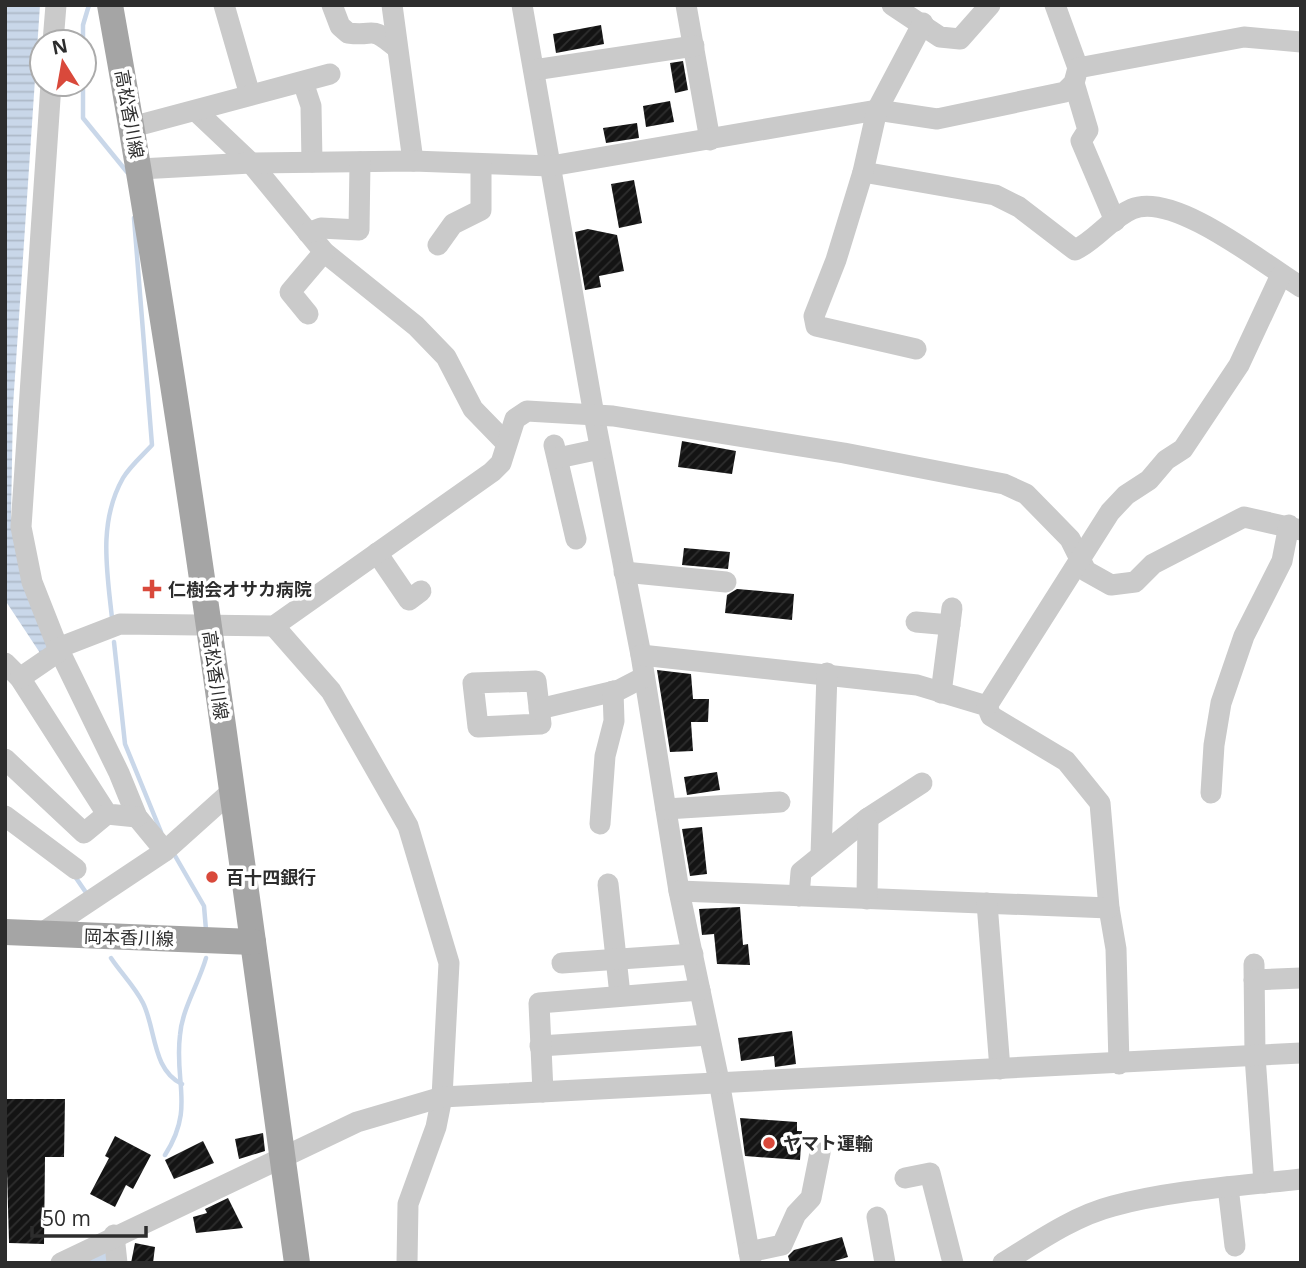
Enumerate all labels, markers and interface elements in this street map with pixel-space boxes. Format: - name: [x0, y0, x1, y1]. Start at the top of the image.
- north arrow: [28, 28, 98, 98]
- text: N: [50, 32, 70, 61]
- street label: 高松香川線: [110, 68, 150, 160]
- place label: 仁樹会オサカ病院: [168, 577, 312, 601]
- marker: 仁樹会オサカ病院: [142, 579, 162, 599]
- street label: 高松香川線: [198, 629, 234, 721]
- place label: 百十四銀行: [226, 865, 316, 889]
- marker: 百十四銀行: [204, 869, 220, 885]
- street label: 岡本香川線: [84, 923, 174, 951]
- place label: ヤマト運輸: [783, 1131, 873, 1155]
- marker: ヤマト運輸: [761, 1135, 777, 1151]
- scale bar: [32, 1194, 145, 1238]
- text: 50 m: [42, 1204, 91, 1232]

